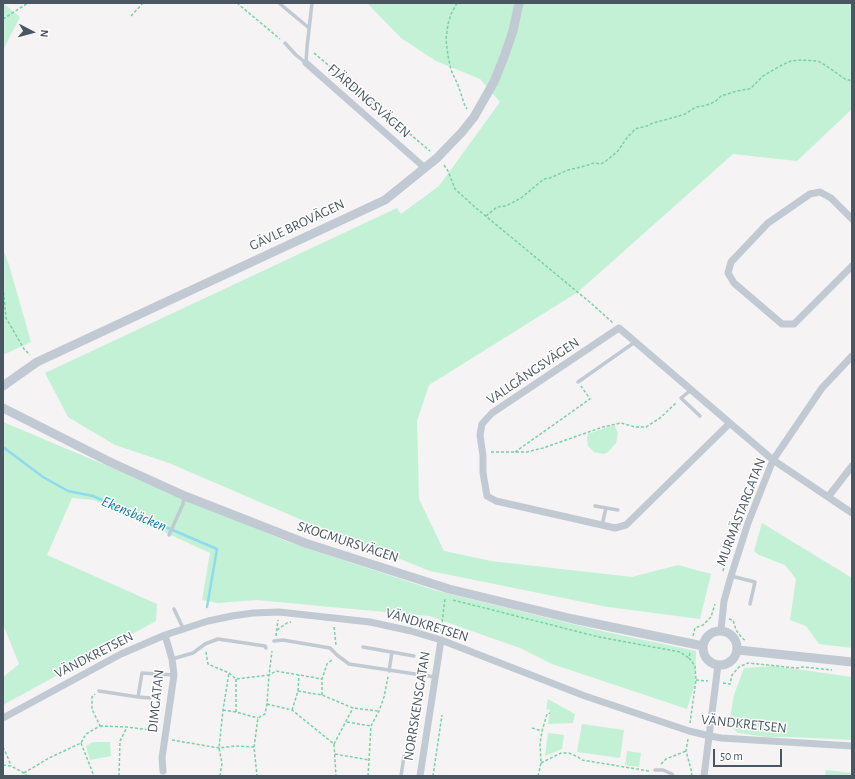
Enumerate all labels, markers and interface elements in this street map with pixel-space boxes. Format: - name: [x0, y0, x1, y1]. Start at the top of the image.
- north arrow: [12, 12, 52, 52]
- text: N: [39, 29, 50, 38]
- street label: FJÄRDINGSVÄGEN: [324, 61, 414, 141]
- street label: GÄVLE BROVÄGEN: [247, 196, 347, 254]
- street label: VALLGÅNGSVÄGEN: [484, 334, 582, 408]
- street label: MURMÄSTARGATAN: [713, 456, 769, 568]
- water label: Ekensbäcken: [99, 492, 169, 536]
- street label: SKOGMURSVÄGEN: [295, 518, 401, 566]
- street label: VÄNDKRETSEN: [383, 604, 471, 646]
- street label: VÄNDKRETSEN: [52, 628, 136, 682]
- street label: NORRSKENSGATAN: [400, 650, 434, 762]
- street label: DIMGATAN: [144, 669, 168, 733]
- street label: VÄNDKRETSEN: [700, 711, 788, 737]
- scale bar: [715, 741, 784, 767]
- text: 50 m: [720, 750, 743, 762]

